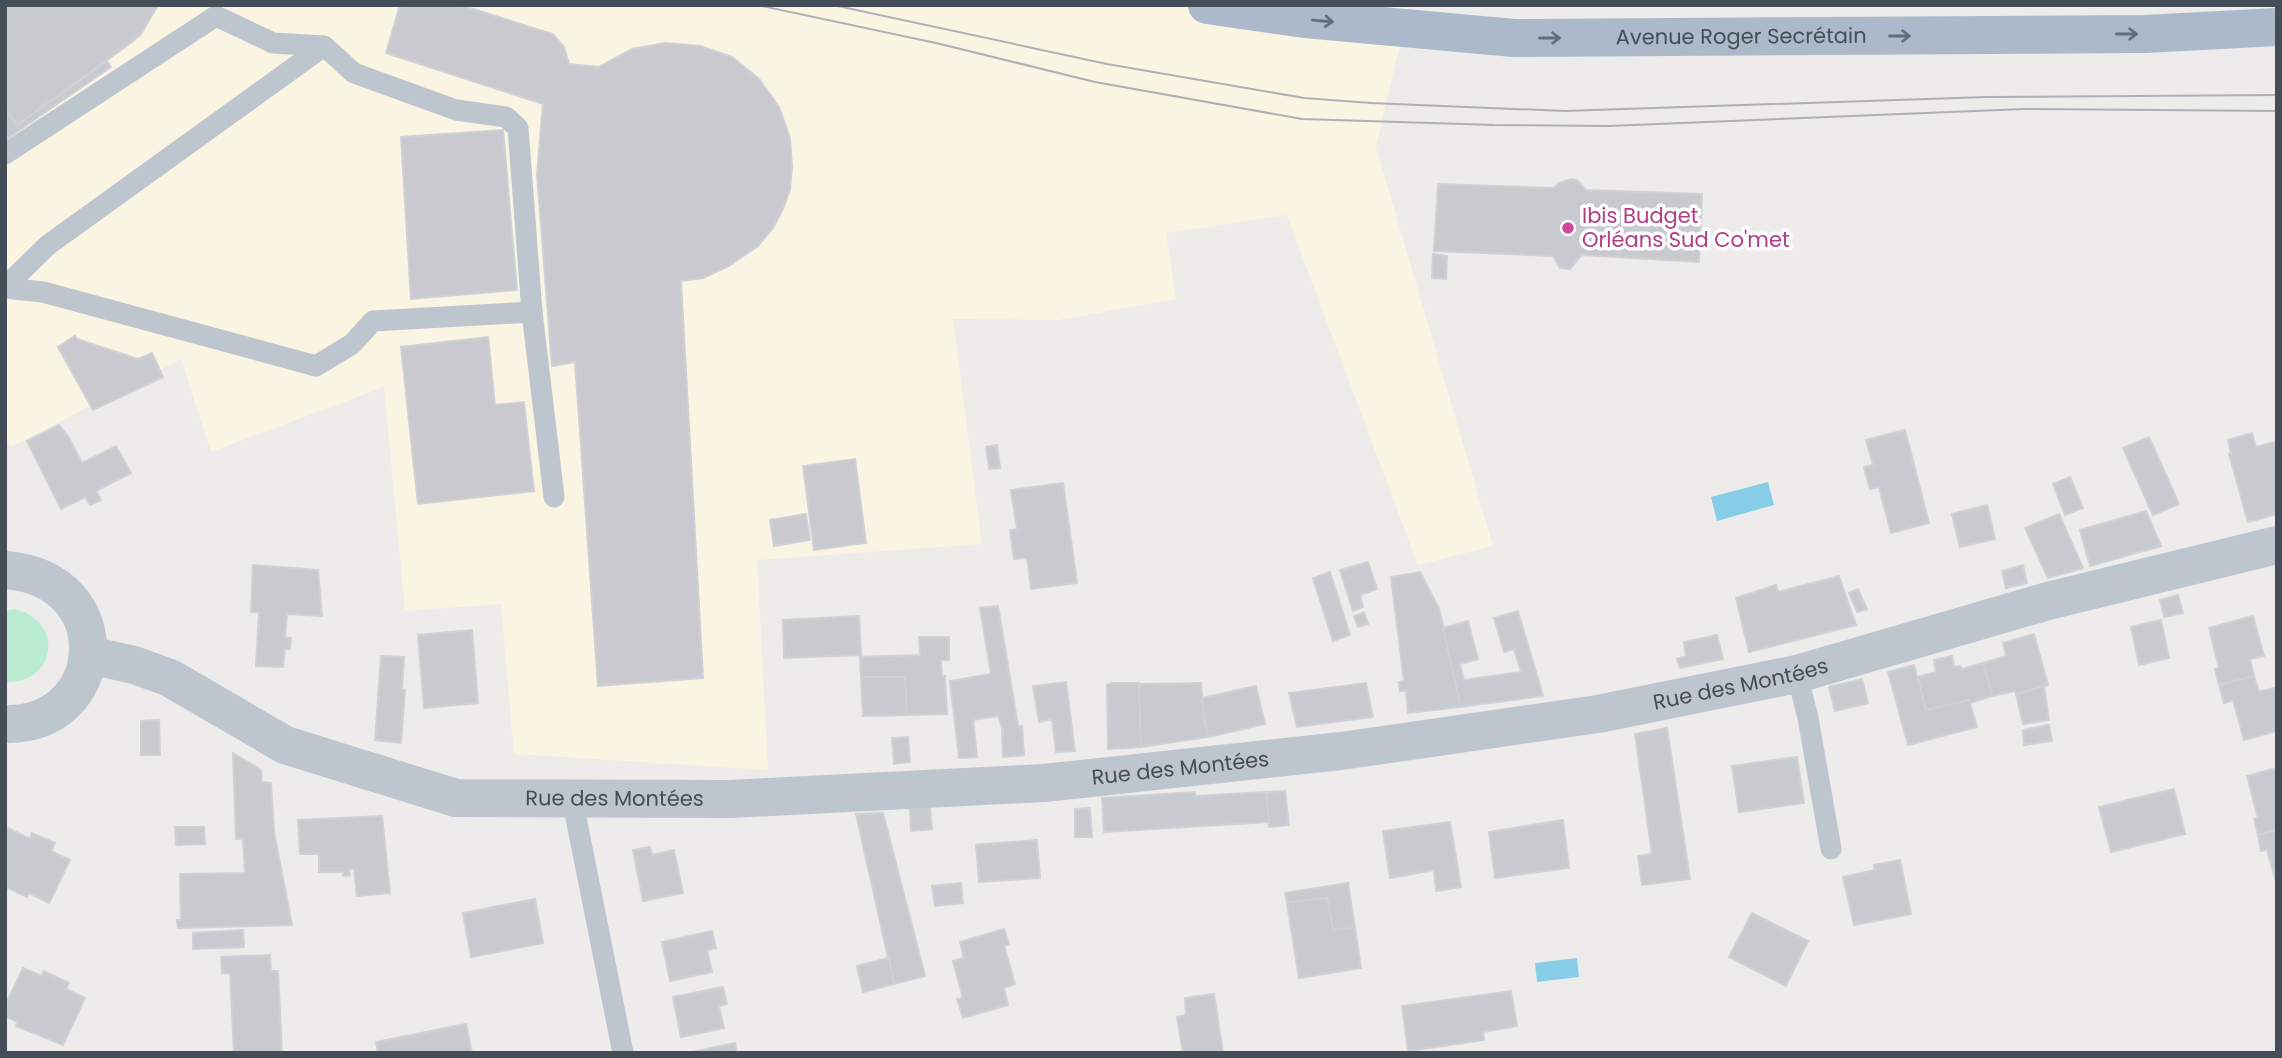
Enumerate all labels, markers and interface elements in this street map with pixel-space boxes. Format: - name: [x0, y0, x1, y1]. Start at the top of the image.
- one-way arrow: [1311, 15, 1334, 28]
- street label: Avenue Roger Secrétain: [1616, 21, 1867, 51]
- one-way arrow: [2116, 27, 2139, 41]
- one-way arrow: [1888, 29, 1911, 42]
- one-way arrow: [1538, 31, 1561, 45]
- place label: Ibis Budget Orléans Sud Co'met: [1582, 201, 1790, 254]
- marker: Ibis Budget Orléans Sud Co'met: [1560, 220, 1576, 236]
- street label: Rue des Montées: [1650, 651, 1832, 717]
- street label: Rue des Montées: [1090, 744, 1270, 792]
- street label: Rue des Montées: [525, 783, 704, 813]

